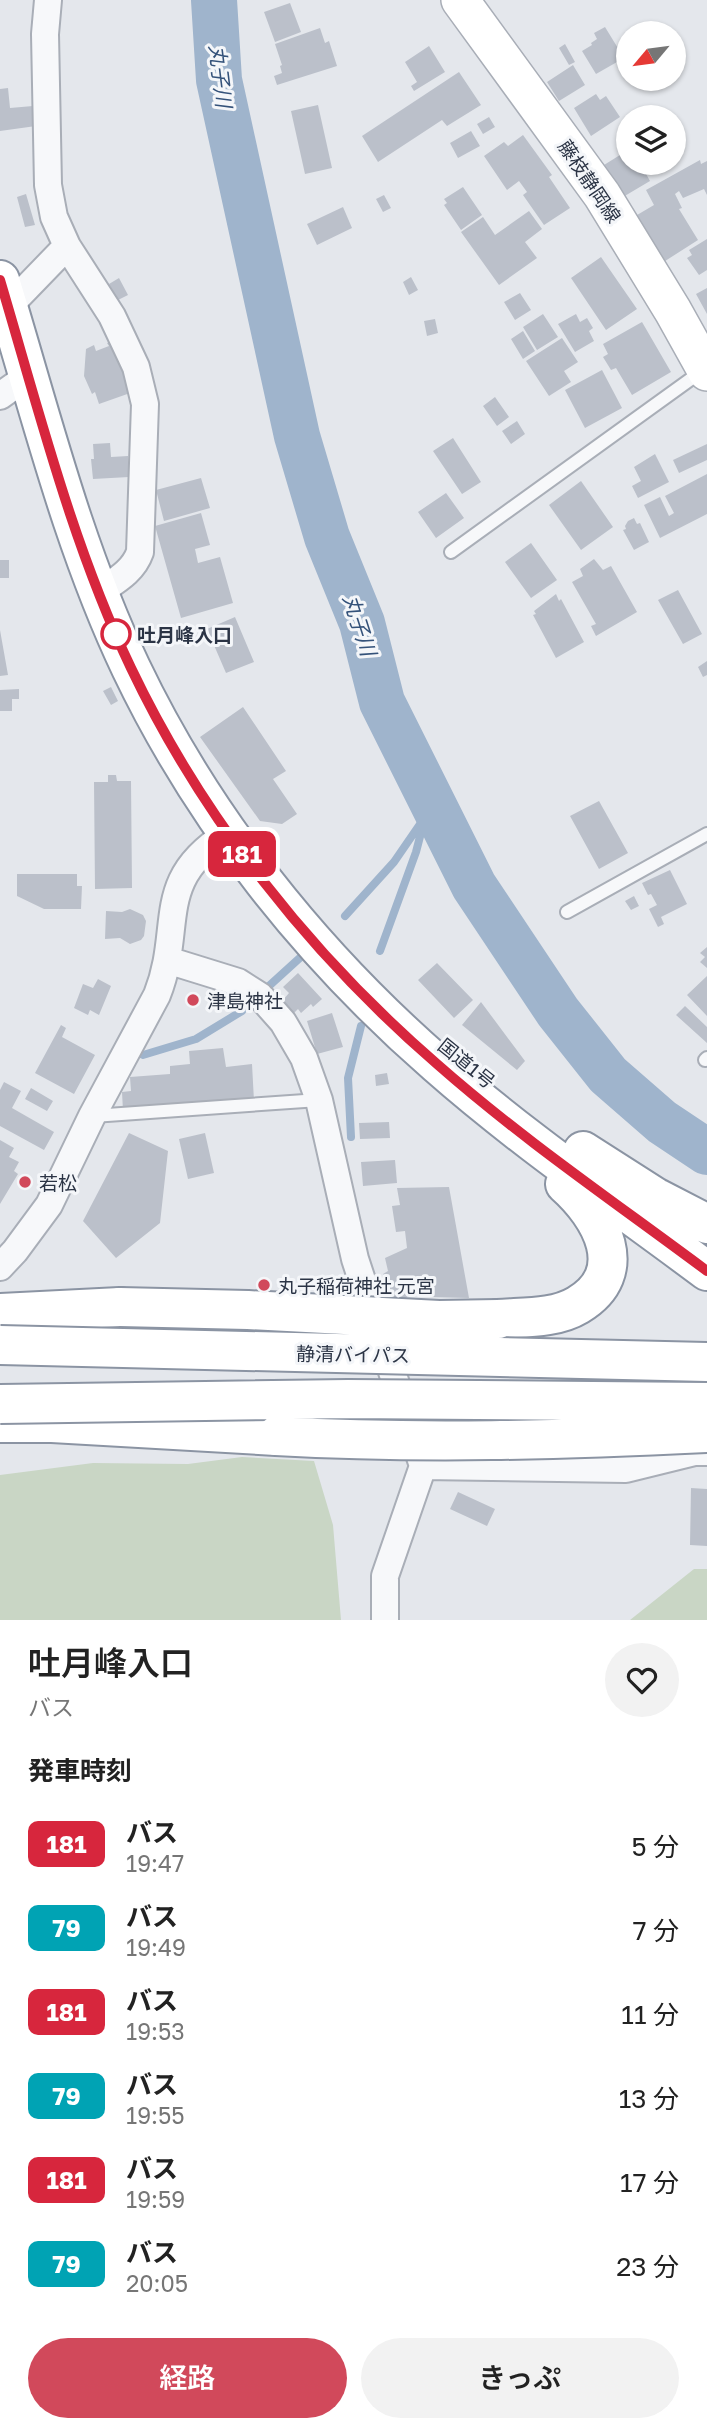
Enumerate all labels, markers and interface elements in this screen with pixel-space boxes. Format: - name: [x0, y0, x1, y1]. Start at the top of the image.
- north arrow: [616, 21, 686, 91]
- map controls: [616, 21, 686, 175]
- water label: 丸子川: [204, 43, 238, 111]
- button: layers: [616, 105, 686, 175]
- street label: 藤枝静岡線: [554, 135, 626, 227]
- water label: 丸子川: [338, 591, 383, 661]
- marker: 吐月峰入口: [101, 619, 131, 649]
- place label: 吐月峰入口: [137, 623, 232, 646]
- line badge: 181: [202, 831, 282, 877]
- text: 181: [222, 839, 262, 868]
- place label: 津島神社: [207, 989, 283, 1012]
- marker: 津島神社: [185, 992, 201, 1008]
- street label: 国道1号: [434, 1033, 500, 1093]
- place label: 若松: [39, 1171, 77, 1194]
- marker: 若松: [17, 1174, 33, 1190]
- place label: 丸子稲荷神社 元宮: [278, 1274, 435, 1297]
- marker: 丸子稲荷神社 元宮: [256, 1277, 272, 1293]
- street label: 静清バイパス: [296, 1342, 410, 1366]
- text: 吐月峰入口: [28, 1643, 193, 1682]
- button: heart: [605, 1643, 679, 1717]
- text: バス: [28, 1693, 74, 1721]
- text: 発車時刻: [28, 1755, 132, 1786]
- text: バス: [126, 1817, 178, 1848]
- text: 181: [46, 1829, 87, 1858]
- text: 5 分: [631, 1831, 679, 1862]
- text: 19:47: [126, 1849, 184, 1877]
- text: バス: [126, 1901, 178, 1932]
- text: 79: [52, 1913, 81, 1942]
- text: 7 分: [633, 1915, 679, 1946]
- text: 19:49: [126, 1933, 186, 1961]
- text: バス: [126, 1985, 178, 2016]
- text: 181: [46, 1997, 87, 2026]
- text: 11 分: [621, 1999, 679, 2030]
- text: 19:53: [126, 2017, 185, 2045]
- text: バス: [126, 2069, 178, 2100]
- text: 79: [52, 2081, 81, 2110]
- text: 13 分: [619, 2083, 679, 2114]
- text: 19:55: [126, 2101, 185, 2129]
- text: バス: [126, 2153, 178, 2184]
- text: 181: [46, 2165, 87, 2194]
- text: 17 分: [620, 2167, 679, 2198]
- text: 19:59: [126, 2185, 185, 2213]
- text: バス: [126, 2237, 178, 2268]
- text: 79: [52, 2249, 81, 2278]
- text: 23 分: [616, 2251, 679, 2282]
- text: 20:05: [126, 2269, 188, 2297]
- button: 経路: [28, 2338, 347, 2418]
- button: きっぷ: [361, 2338, 679, 2418]

